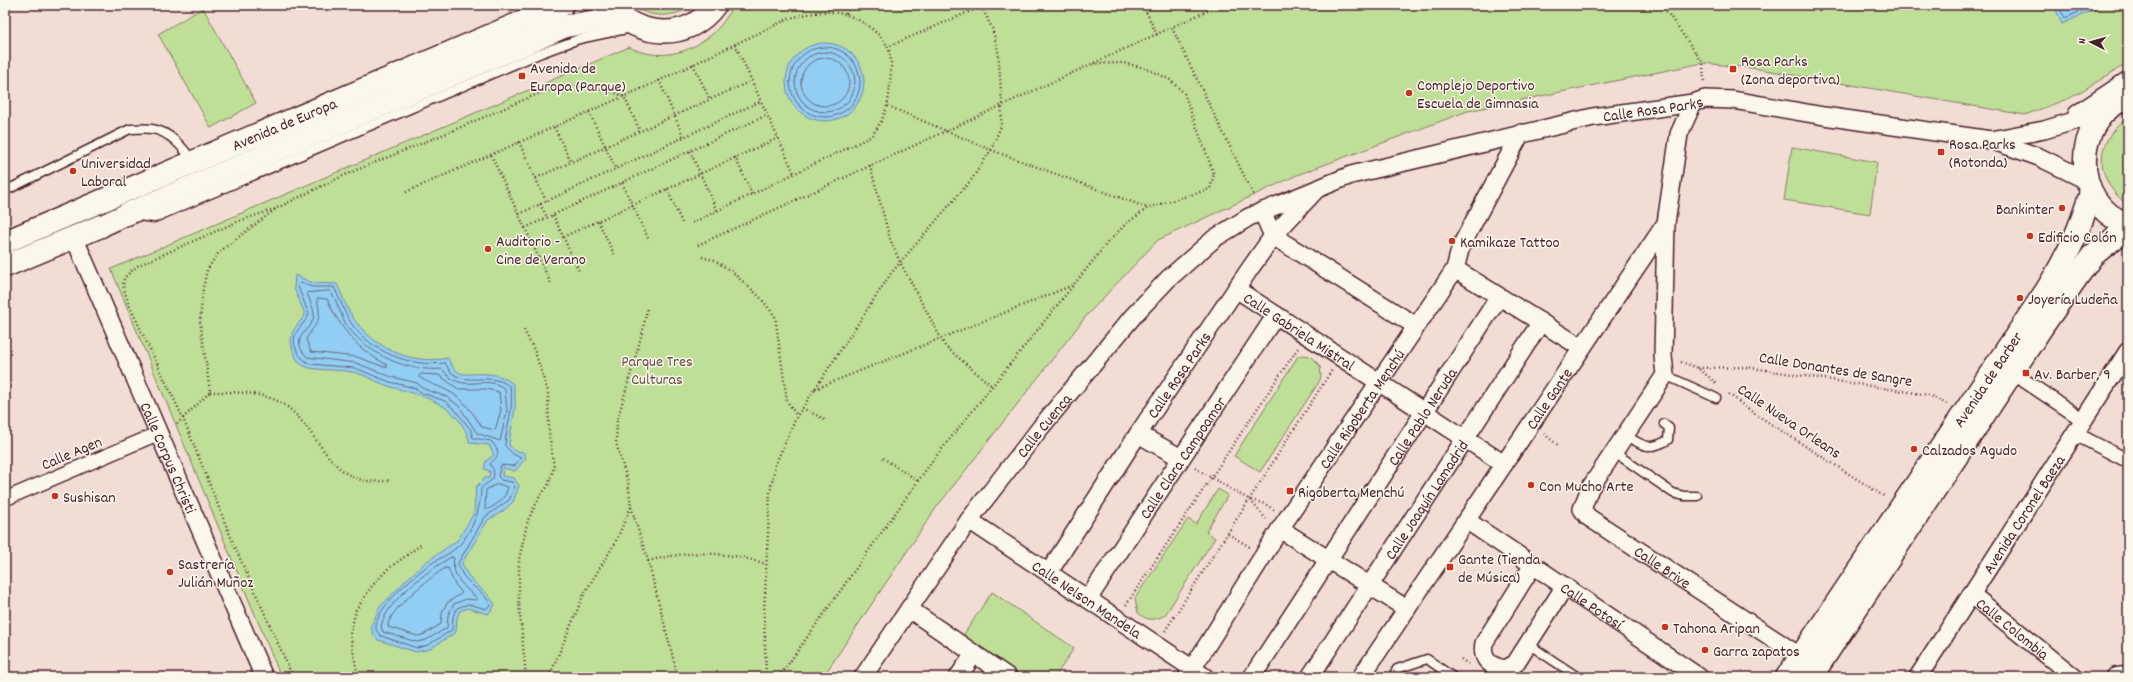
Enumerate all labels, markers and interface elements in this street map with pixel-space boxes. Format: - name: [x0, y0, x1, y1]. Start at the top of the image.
- north arrow: [2071, 22, 2111, 62]
- text: N: [2075, 37, 2091, 45]
- place label: Rosa Parks (Zona deportiva): [1741, 51, 1840, 92]
- place label: Avenida de Europa (Parque): [530, 58, 626, 99]
- marker: Rosa Parks (Zona deportiva): [1728, 64, 1738, 74]
- marker: Avenida de Europa (Parque): [517, 71, 527, 81]
- place label: Complejo Deportivo Escuela de Gimnasia: [1417, 75, 1539, 116]
- marker: Complejo Deportivo Escuela de Gimnasia: [1404, 88, 1414, 98]
- street label: Calle Rosa Parks: [1602, 91, 1707, 129]
- street label: Avenida de Europa: [229, 93, 341, 158]
- place label: Rosa Parks (Rotonda): [1949, 134, 2016, 175]
- marker: Rosa Parks (Rotonda): [1936, 147, 1946, 157]
- place label: Universidad Laboral: [81, 153, 151, 194]
- marker: Universidad Laboral: [68, 166, 78, 176]
- place label: Bankinter: [1996, 199, 2054, 222]
- marker: Bankinter: [2057, 203, 2067, 213]
- place label: Edificio Colón: [2038, 227, 2117, 250]
- place label: Auditorio - Cine de Verano: [496, 231, 586, 272]
- marker: Edificio Colón: [2025, 231, 2035, 241]
- place label: Kamikaze Tattoo: [1460, 232, 1560, 255]
- marker: Kamikaze Tattoo: [1447, 236, 1457, 246]
- marker: Auditorio - Cine de Verano: [483, 244, 493, 254]
- street label: Calle Gabriela Mistral: [1238, 288, 1359, 378]
- place label: Joyería Ludeña: [2028, 289, 2118, 312]
- marker: Joyería Ludeña: [2015, 293, 2025, 303]
- street label: Calle Rosa Parks: [1143, 328, 1218, 424]
- street label: Avenida de Barber: [1949, 328, 2030, 433]
- street label: Calle Rigoberta Menchú: [1314, 345, 1412, 474]
- street label: Calle Donantes de Sangre: [1757, 347, 1914, 394]
- park label: Parque Tres Culturas: [621, 351, 693, 392]
- street label: Calle Pablo Neruda: [1383, 364, 1464, 471]
- street label: Calle Gante: [1521, 364, 1579, 435]
- place label: Av. Barber, 9: [2034, 364, 2111, 387]
- marker: Av. Barber, 9: [2021, 368, 2031, 378]
- street label: Calle Nueva Orleans: [1732, 379, 1845, 466]
- street label: Calle Cuenca: [1012, 389, 1079, 464]
- street label: Calle Clara Campoamor: [1135, 393, 1233, 524]
- street label: Calle Corpus Christi: [133, 399, 201, 518]
- street label: Calle Agen: [38, 431, 106, 477]
- street label: Calle Joaquín Lamadrid: [1380, 436, 1475, 565]
- place label: Calzados Agudo: [1922, 440, 2017, 463]
- marker: Calzados Agudo: [1909, 444, 1919, 454]
- street label: Avenida Coronel Baeza: [1978, 451, 2072, 579]
- place label: Con Mucho Arte: [1539, 476, 1634, 499]
- marker: Con Mucho Arte: [1526, 480, 1536, 490]
- place label: Rigoberta Menchú: [1298, 482, 1404, 505]
- marker: Rigoberta Menchú: [1285, 486, 1295, 496]
- place label: Sushisan: [63, 487, 116, 510]
- marker: Sushisan: [50, 491, 60, 501]
- street label: Calle Brive: [1629, 541, 1695, 596]
- place label: Gante (Tienda de Música): [1458, 549, 1541, 590]
- place label: Sastrería Julián Muñoz: [178, 554, 253, 595]
- street label: Calle Nelson Mandela: [1026, 556, 1146, 646]
- marker: Gante (Tienda de Música): [1445, 562, 1455, 572]
- marker: Sastrería Julián Muñoz: [165, 567, 175, 577]
- street label: Calle Potosí: [1555, 578, 1627, 637]
- street label: Calle Colombia: [1970, 593, 2053, 667]
- place label: Tahona Aripan: [1673, 618, 1760, 641]
- marker: Tahona Aripan: [1660, 622, 1670, 632]
- place label: Garra zapatos: [1713, 641, 1800, 664]
- marker: Garra zapatos: [1700, 645, 1710, 655]

